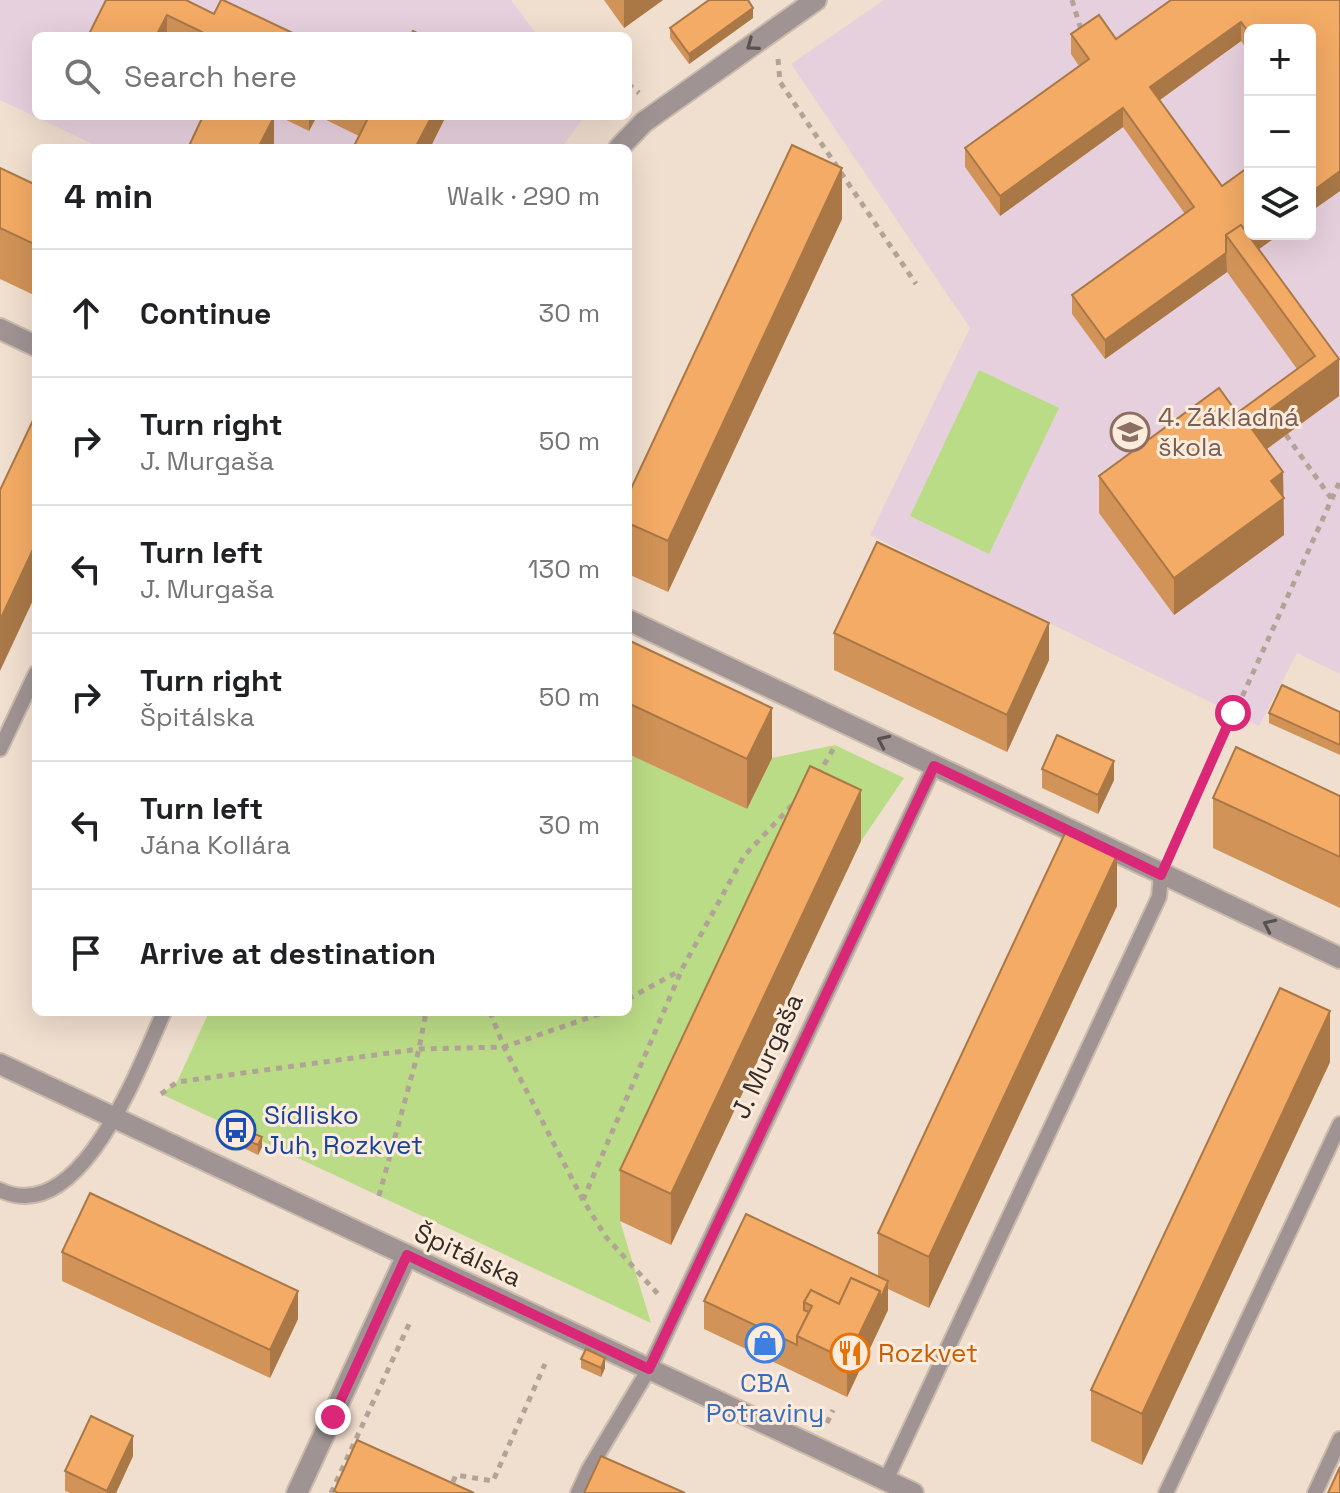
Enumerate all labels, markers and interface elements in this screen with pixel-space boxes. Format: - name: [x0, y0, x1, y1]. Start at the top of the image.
- map controls: [1244, 24, 1316, 240]
- button: +: [1244, 24, 1316, 96]
- search box: [32, 32, 632, 120]
- one-way arrow: [746, 35, 761, 50]
- icon: search: [60, 54, 104, 98]
- text: Search here: [124, 57, 297, 96]
- button: −: [1244, 96, 1316, 168]
- button: layers: [1244, 168, 1316, 240]
- text: 4 min: [64, 175, 153, 218]
- text: Walk · 290 m: [447, 179, 600, 213]
- icon: ahead: [64, 291, 108, 335]
- text: Continue: [140, 294, 271, 333]
- text: 30 m: [539, 296, 600, 330]
- place label: 4. Základná škola: [1158, 400, 1299, 464]
- text: Turn right: [140, 405, 283, 444]
- school or university icon: 4. Základná škola: [1109, 411, 1151, 453]
- icon: right: [64, 419, 108, 463]
- text: 50 m: [539, 424, 600, 458]
- text: J. Murgaša: [140, 444, 274, 478]
- text: Turn left: [140, 533, 263, 572]
- icon: left: [64, 547, 108, 591]
- text: 130 m: [528, 552, 600, 586]
- text: J. Murgaša: [140, 572, 274, 606]
- text: Turn right: [140, 661, 283, 700]
- icon: right: [64, 675, 108, 719]
- text: 50 m: [539, 680, 600, 714]
- route start: [1215, 695, 1251, 731]
- text: Špitálska: [140, 700, 255, 734]
- one-way arrow: [876, 735, 891, 751]
- text: Turn left: [140, 789, 263, 828]
- icon: left: [64, 803, 108, 847]
- text: 30 m: [539, 808, 600, 842]
- text: Jána Kollára: [140, 828, 291, 862]
- one-way arrow: [1263, 919, 1278, 935]
- icon: arrive: [64, 931, 108, 975]
- text: Arrive at destination: [140, 934, 436, 973]
- street label: J. Murgaša: [723, 988, 811, 1124]
- place label: Sídlisko Juh, Rozkvet: [264, 1098, 423, 1162]
- bus stop icon: Sídlisko Juh, Rozkvet: [215, 1109, 257, 1151]
- street label: Špitálska: [409, 1215, 527, 1295]
- shop icon: CBA Potraviny: [744, 1322, 786, 1364]
- restaurant icon: Rozkvet: [829, 1332, 871, 1374]
- place label: Rozkvet: [878, 1336, 978, 1370]
- place label: CBA Potraviny: [706, 1366, 824, 1430]
- route end: [315, 1399, 351, 1435]

